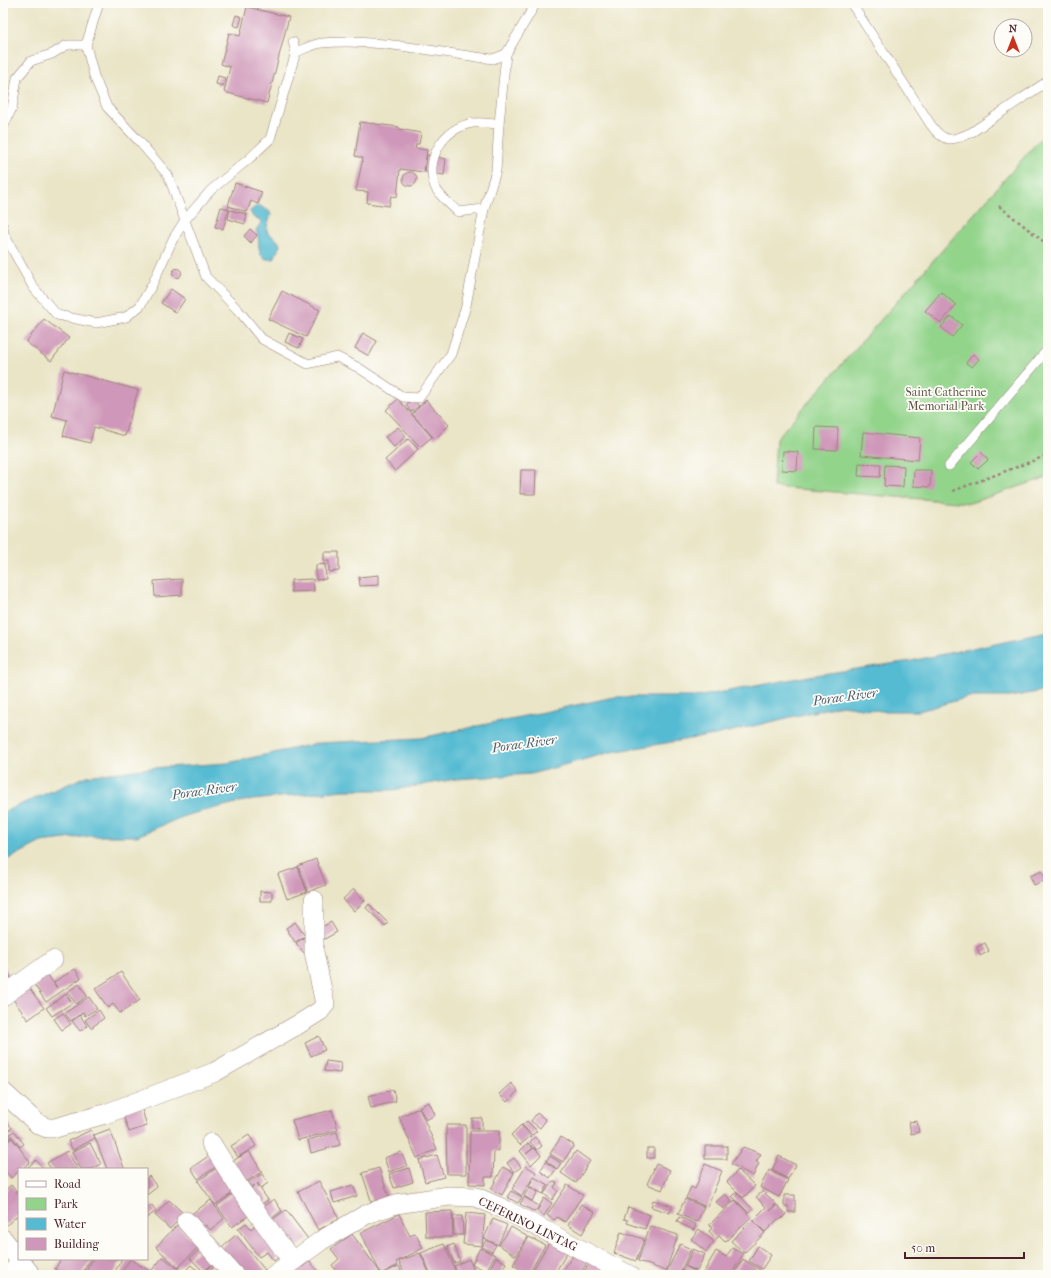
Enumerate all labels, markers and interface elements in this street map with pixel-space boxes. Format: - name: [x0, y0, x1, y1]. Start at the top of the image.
- north arrow: [993, 18, 1033, 58]
- text: N: [1009, 22, 1018, 35]
- park label: Saint Catherine Memorial Park: [905, 385, 987, 413]
- water label: Porac River: [811, 684, 880, 709]
- water label: Porac River: [490, 731, 559, 756]
- water label: Porac River: [170, 778, 239, 803]
- legend: [18, 1168, 148, 1260]
- text: Road: [54, 1177, 81, 1191]
- street label: CEFERINO LINTAG: [476, 1194, 580, 1254]
- text: Park: [54, 1197, 79, 1211]
- text: Water: [53, 1217, 87, 1231]
- scale bar: [905, 1234, 1024, 1260]
- text: Building: [54, 1237, 99, 1251]
- text: 50 m: [911, 1241, 935, 1255]

